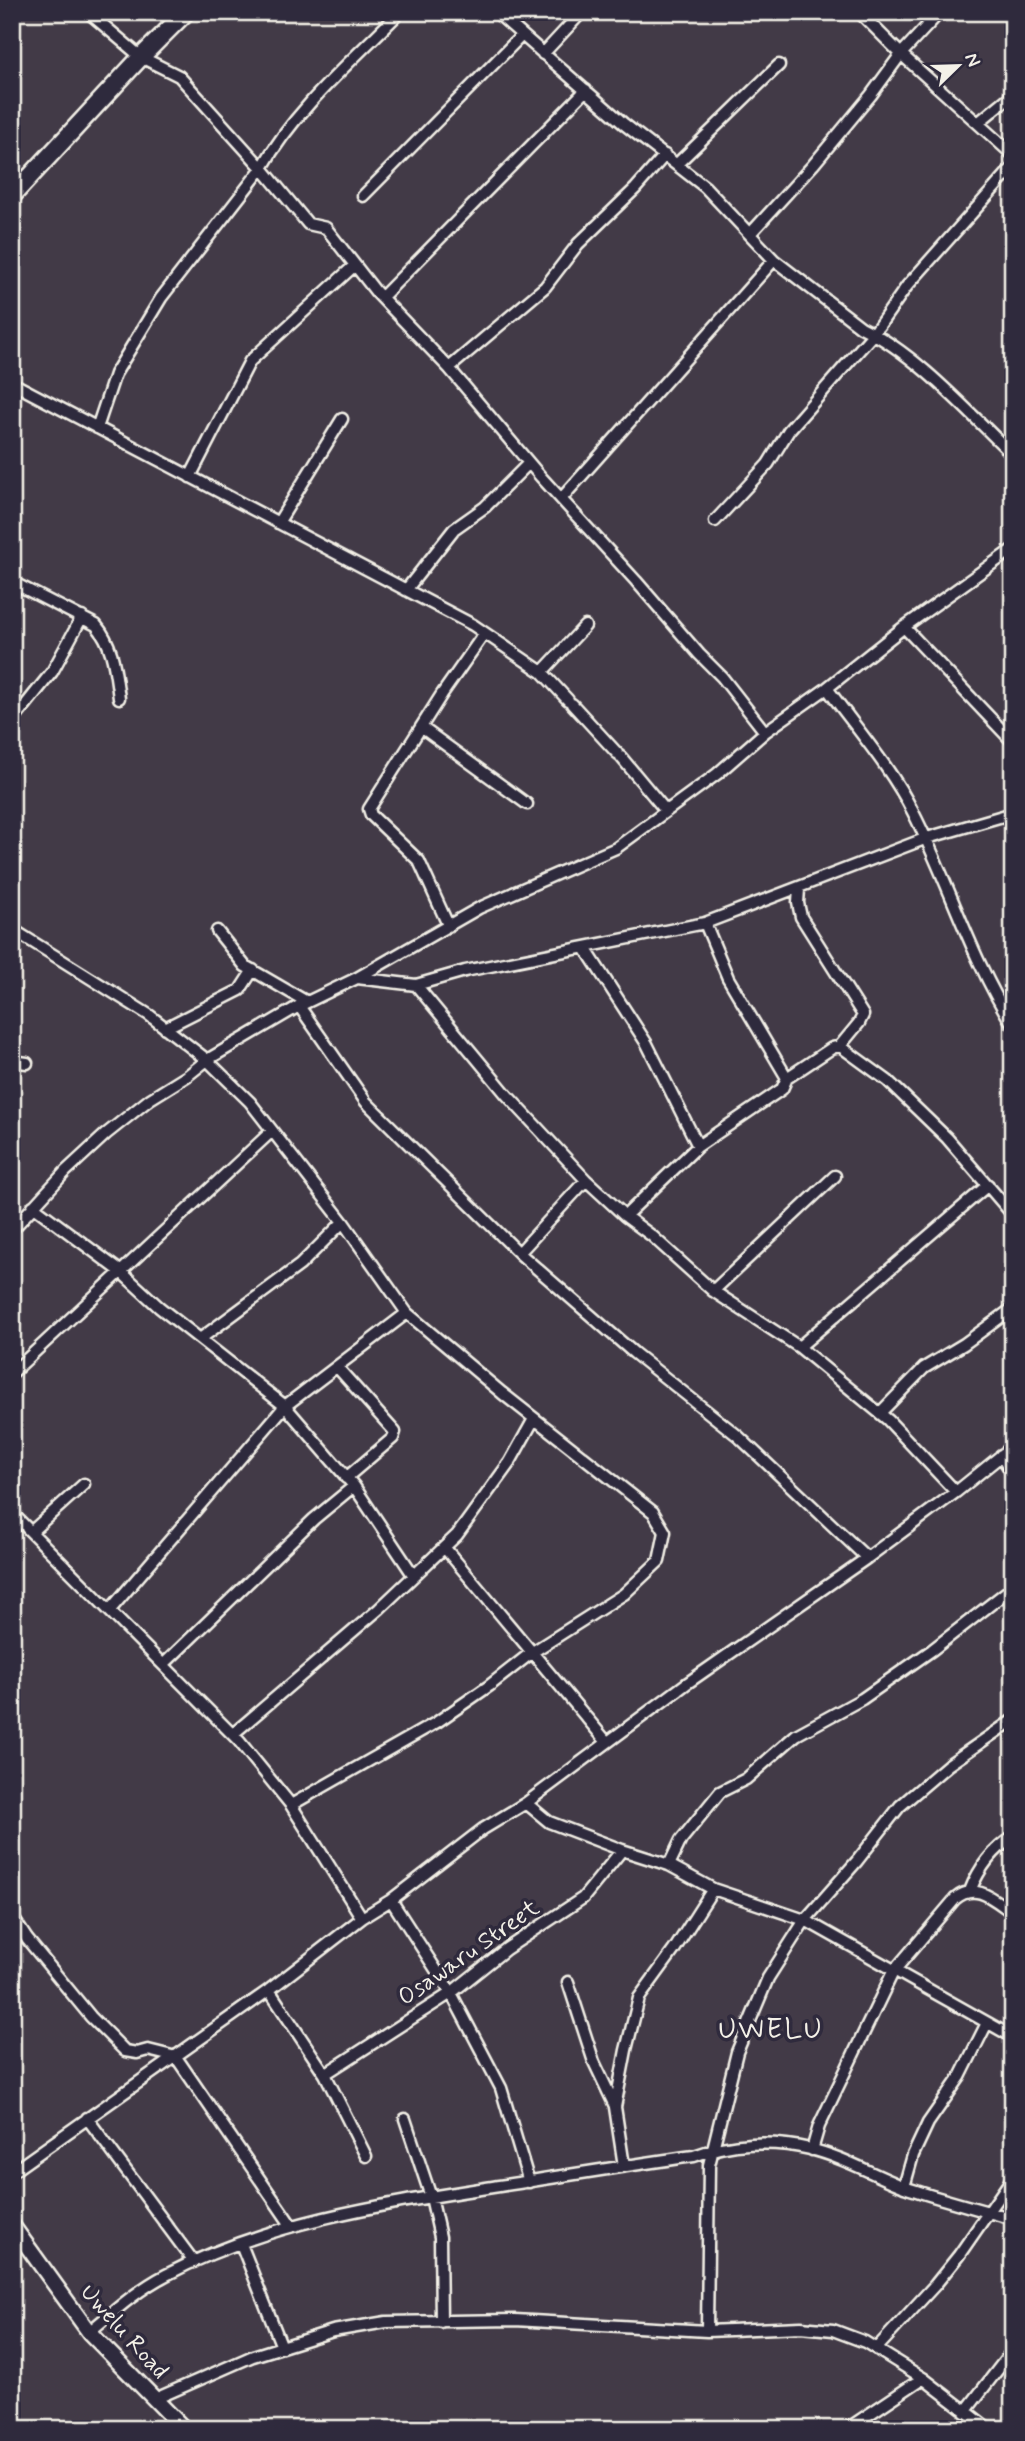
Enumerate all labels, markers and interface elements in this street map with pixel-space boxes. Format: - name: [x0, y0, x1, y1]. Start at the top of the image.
- north arrow: [923, 32, 993, 102]
- text: N: [958, 49, 986, 71]
- street label: Osawaru Street: [392, 1893, 546, 2013]
- district label: UWELU: [718, 2012, 824, 2049]
- street label: Uwelu Road: [73, 2278, 175, 2386]

